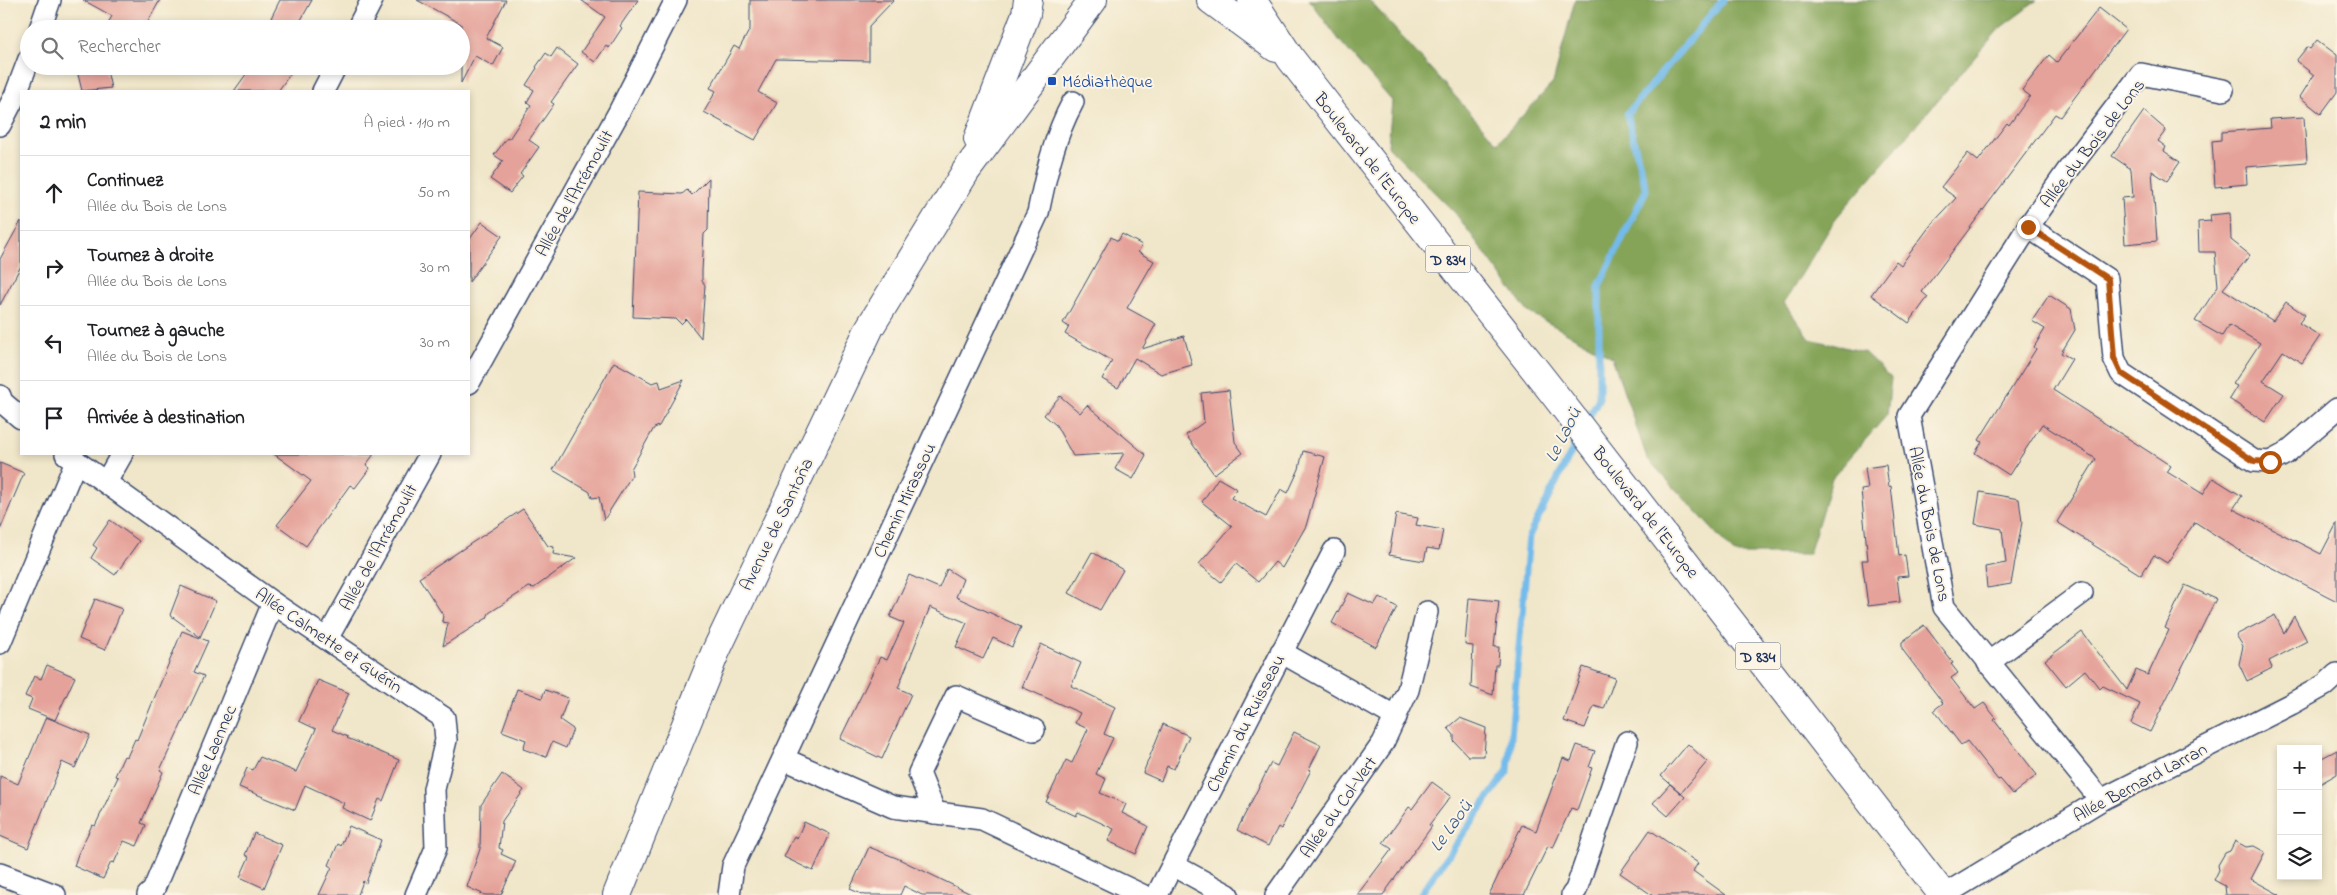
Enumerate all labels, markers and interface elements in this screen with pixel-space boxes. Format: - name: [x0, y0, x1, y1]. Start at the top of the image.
- search box: [20, 20, 470, 75]
- icon: search: [38, 34, 66, 62]
- text: Rechercher: [78, 34, 161, 61]
- place label: Médiathèque: [1062, 70, 1153, 96]
- street label: Allée du Bois de Lons: [2035, 74, 2152, 214]
- marker: Médiathèque: [1046, 75, 1058, 87]
- street label: Boulevard de l'Europe: [1306, 87, 1427, 231]
- text: 2 min: [40, 108, 86, 138]
- text: À pied · 110 m: [363, 111, 450, 135]
- street label: Allée de l'Arrémoulit: [530, 126, 621, 262]
- text: Continuez: [87, 168, 163, 195]
- icon: ahead: [40, 179, 68, 207]
- text: 50 m: [418, 181, 450, 205]
- text: Allée du Bois de Lons: [87, 195, 227, 219]
- route end: [2017, 216, 2040, 239]
- text: Tournez à droite: [87, 243, 213, 270]
- road number: D 834: [1426, 245, 1470, 272]
- icon: right: [40, 254, 68, 282]
- text: 30 m: [420, 256, 450, 280]
- text: Allée du Bois de Lons: [87, 270, 227, 294]
- text: Tournez à gauche: [87, 318, 224, 345]
- icon: left: [40, 329, 68, 357]
- text: 30 m: [420, 331, 450, 355]
- text: Allée du Bois de Lons: [87, 345, 227, 369]
- water label: Le Laoü: [1539, 403, 1590, 467]
- icon: arrive: [40, 404, 68, 432]
- text: Arrivée à destination: [87, 405, 245, 432]
- street label: Chemin Mirassou: [868, 439, 944, 563]
- street label: Boulevard de l'Europe: [1584, 441, 1705, 585]
- street label: Allée du Bois de Lons: [1900, 444, 1956, 604]
- route start: [2259, 451, 2282, 474]
- street label: Avenue de Santoña: [734, 454, 821, 596]
- street label: Allée de l'Arrémoulit: [334, 480, 425, 616]
- street label: Allée Calmette et Guérin: [249, 583, 407, 701]
- road number: D 834: [1736, 642, 1780, 669]
- street label: Chemin du Ruisseau: [1201, 650, 1293, 797]
- street label: Allée Laennec: [183, 702, 245, 800]
- street label: Allée Bernard Larran: [2069, 737, 2213, 830]
- map controls: [2277, 745, 2322, 880]
- button: +: [2277, 745, 2322, 790]
- street label: Allée du Col-Vert: [1295, 752, 1384, 864]
- button: −: [2277, 790, 2322, 835]
- water label: Le Laoü: [1424, 795, 1480, 858]
- button: layers: [2277, 835, 2322, 880]

